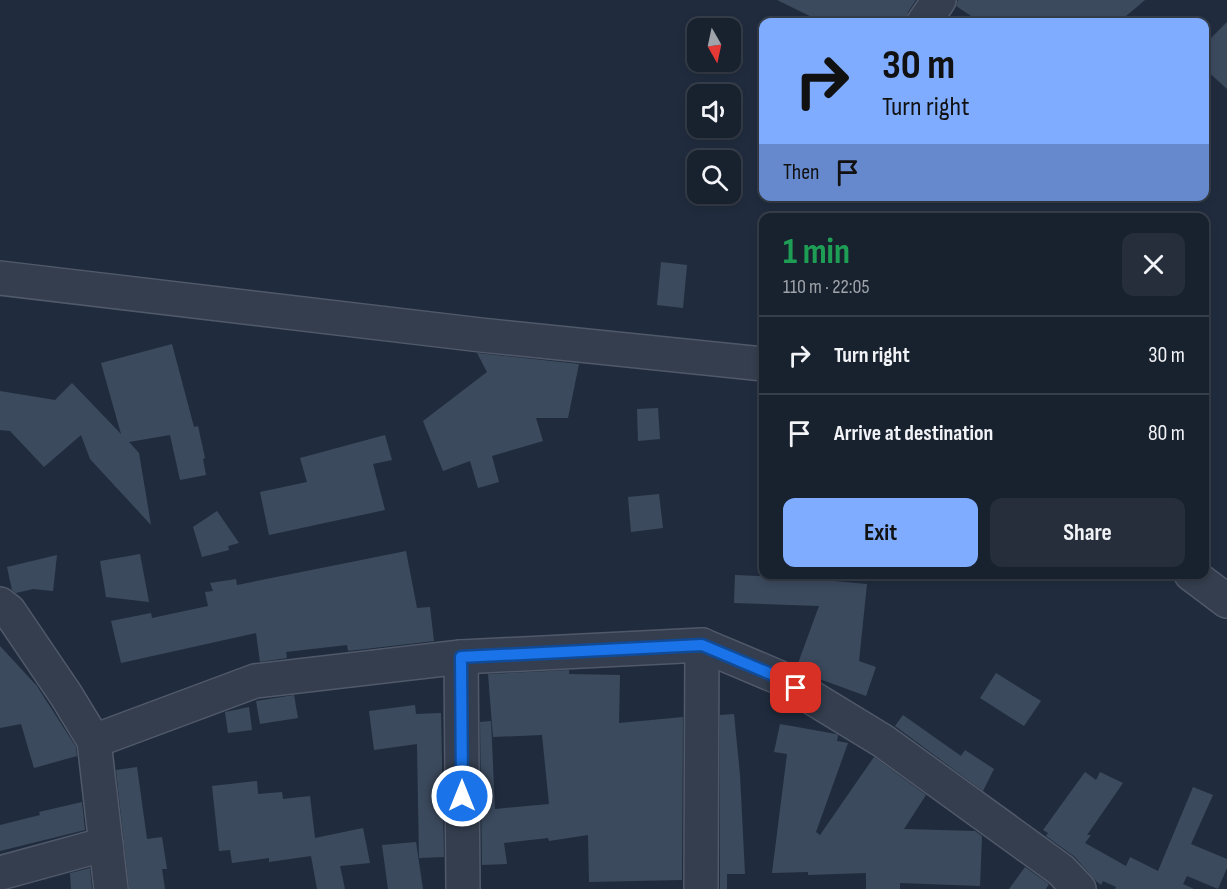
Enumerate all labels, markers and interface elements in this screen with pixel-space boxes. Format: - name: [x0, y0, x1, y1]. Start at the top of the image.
- north arrow: [687, 18, 741, 72]
- map controls: [687, 18, 741, 204]
- text: 30 m: [882, 40, 955, 91]
- icon: right: [783, 42, 861, 120]
- button: sound: [687, 84, 741, 138]
- text: Turn right: [882, 91, 969, 123]
- button: search: [687, 150, 741, 204]
- icon: arrive: [831, 156, 864, 189]
- text: Then: [783, 159, 819, 186]
- text: 1 min: [783, 231, 850, 274]
- button: close: [1122, 233, 1185, 296]
- text: 110 m · 22:05: [783, 275, 869, 299]
- icon: right: [783, 339, 816, 372]
- text: Turn right: [834, 342, 910, 369]
- text: 30 m: [1148, 342, 1185, 369]
- icon: arrive: [783, 417, 816, 450]
- text: Arrive at destination: [834, 420, 993, 447]
- text: 80 m: [1148, 420, 1185, 447]
- button: Exit: [783, 498, 978, 567]
- button: Share: [990, 498, 1185, 567]
- pin: [770, 662, 821, 713]
- icon: arrive: [779, 671, 812, 704]
- position arrow: [430, 764, 494, 828]

